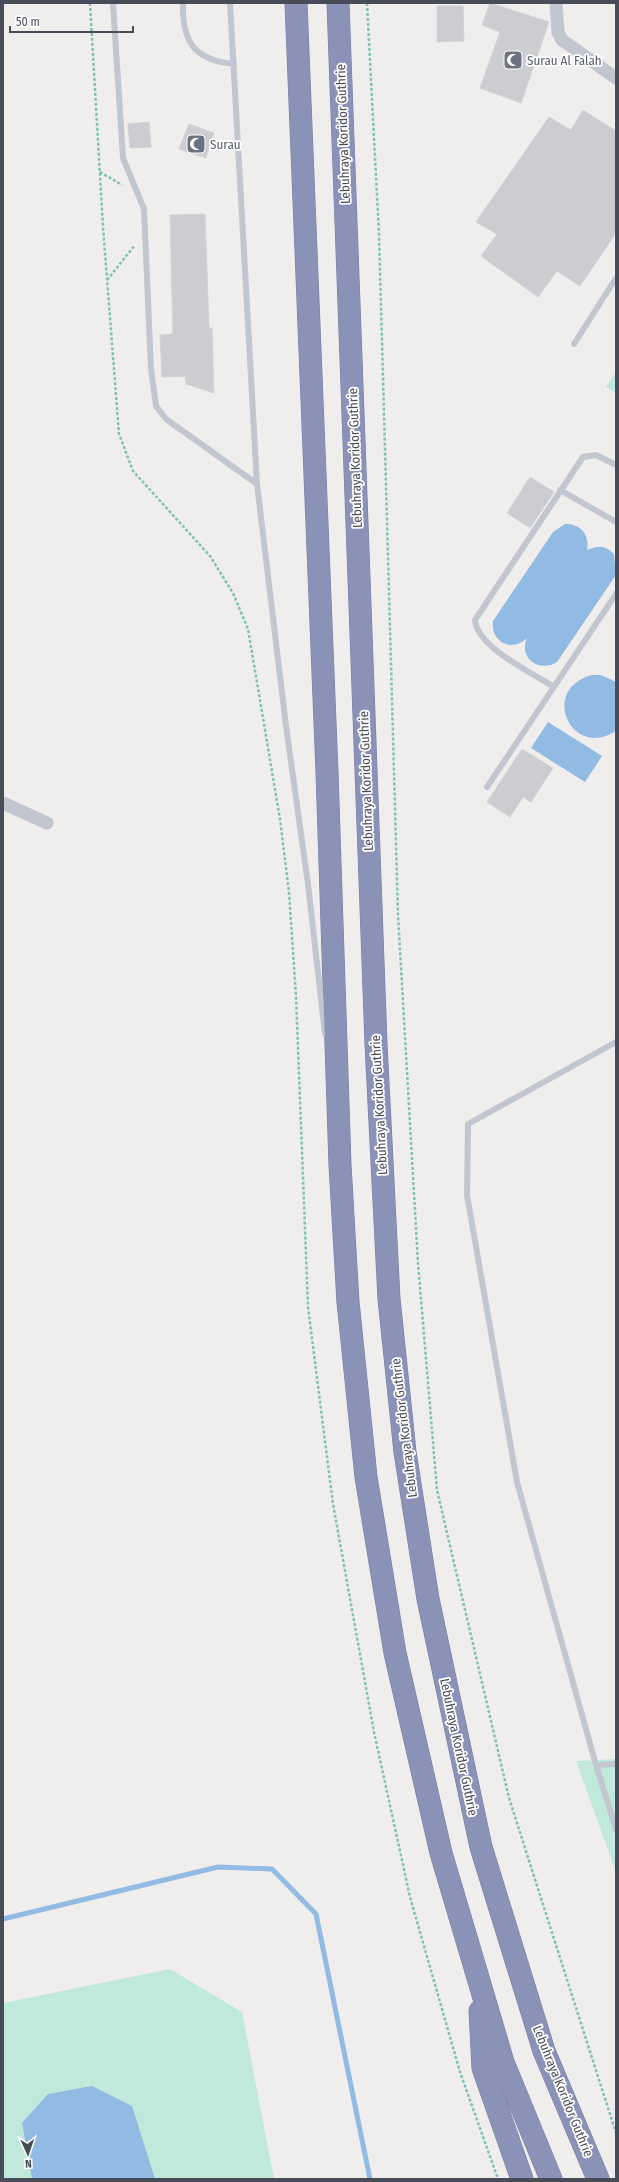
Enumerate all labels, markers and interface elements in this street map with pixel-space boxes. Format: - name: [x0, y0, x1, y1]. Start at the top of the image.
- scale bar: [10, 8, 133, 34]
- text: 50 m: [16, 15, 40, 29]
- mosque icon: Surau Al Falah: [502, 49, 524, 71]
- place label: Surau Al Falah: [527, 53, 602, 68]
- street label: Lebuhraya Koridor Guthrie: [333, 64, 353, 204]
- mosque icon: Surau: [185, 133, 207, 155]
- place label: Surau: [210, 137, 241, 152]
- street label: Lebuhraya Koridor Guthrie: [345, 388, 365, 528]
- street label: Lebuhraya Koridor Guthrie: [356, 711, 376, 851]
- street label: Lebuhraya Koridor Guthrie: [368, 1035, 390, 1175]
- street label: Lebuhraya Koridor Guthrie: [388, 1358, 420, 1498]
- street label: Lebuhraya Koridor Guthrie: [437, 1677, 481, 1817]
- street label: Lebuhraya Koridor Guthrie: [530, 2023, 596, 2159]
- north arrow: [8, 2134, 48, 2174]
- text: N: [25, 2157, 32, 2170]

